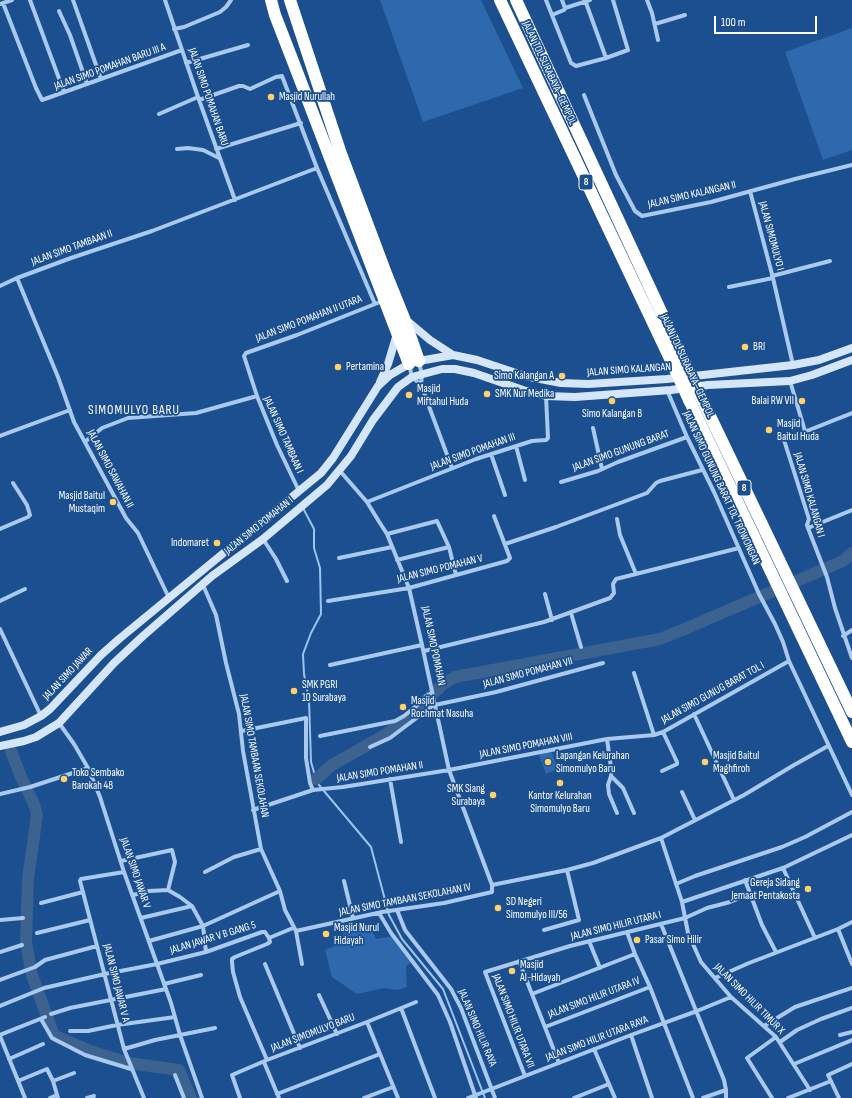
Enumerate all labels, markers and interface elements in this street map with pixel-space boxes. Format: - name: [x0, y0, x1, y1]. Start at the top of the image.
- scale bar: [716, 8, 819, 34]
- text: 100 m: [721, 15, 746, 30]
- street label: JALAN TOL SURABAYA–GEMPOL: [519, 19, 579, 127]
- street label: JALAN SIMO POMAHAN BARU III A: [52, 41, 168, 93]
- street label: JALAN SIMO POMAHAN BARU: [185, 46, 231, 148]
- place label: Masjid Nurullah: [279, 90, 335, 104]
- marker: Masjid Nurullah: [266, 92, 276, 102]
- road number: 8: [579, 174, 593, 190]
- street label: JALAN SIMO KALANGAN II: [647, 178, 737, 212]
- street label: JALAN SIMOMULYO I: [755, 200, 787, 272]
- street label: JALAN SIMO TAMBAAN II: [30, 227, 114, 269]
- street label: JALAN SIMO POMAHAN II UTARA: [254, 293, 364, 345]
- street label: JALAN TOL SURABAYA–GEMPOL: [657, 312, 717, 420]
- place label: BRI: [753, 340, 765, 354]
- marker: BRI: [740, 342, 750, 352]
- place label: Pertamina: [346, 360, 384, 374]
- street label: JALAN SIMO KALANGAN: [587, 360, 671, 380]
- marker: Pertamina: [333, 362, 343, 372]
- place label: Simo Kalangan A: [494, 369, 554, 383]
- marker: Simo Kalangan A: [557, 371, 567, 381]
- place label: Masjid Miftahul Huda: [417, 382, 468, 408]
- place label: SMK Nur Medika: [495, 387, 554, 401]
- marker: SMK Nur Medika: [482, 389, 492, 399]
- marker: Masjid Miftahul Huda: [404, 390, 414, 400]
- street label: JALAN SIMO TAMBAAN I: [260, 394, 306, 476]
- place label: Balai RW VII: [751, 394, 794, 408]
- marker: Simo Kalangan B: [607, 396, 617, 406]
- marker: Balai RW VII: [797, 396, 807, 406]
- district label: SIMOMULYO BARU: [88, 403, 180, 419]
- place label: Simo Kalangan B: [582, 407, 642, 421]
- street label: JALAN SIMO GUNUNG BARAT TOL TROWONGAN: [680, 409, 762, 567]
- place label: Masjid Baitul Huda: [777, 417, 819, 443]
- marker: Masjid Baitul Huda: [764, 425, 774, 435]
- street label: JALAN SIMO GUNUNG BARAT: [571, 427, 671, 475]
- street label: JALAN SIMO SAWAHAN II: [84, 428, 136, 510]
- street label: JALAN SIMO POMAHAN III: [429, 430, 517, 474]
- street label: JALAN SIMO KALANGAN I: [791, 451, 827, 539]
- road number: 8: [737, 480, 751, 496]
- place label: Masjid Baitul Mustaqim: [59, 489, 105, 515]
- street label: JALAN SIMO POMAHAN I: [222, 494, 296, 558]
- marker: Masjid Baitul Mustaqim: [108, 497, 118, 507]
- place label: Indomaret: [171, 536, 209, 550]
- marker: Indomaret: [212, 538, 222, 548]
- street label: JALAN SIMO POMAHAN V: [396, 552, 484, 586]
- street label: JALAN SIMO POMAHAN: [418, 605, 448, 687]
- street label: JALAN SIMO JAWAR: [40, 645, 96, 703]
- street label: JALAN SIMO POMAHAN VII: [482, 655, 574, 691]
- street label: JALAN SIMO GUNUG BARAT TOL I: [659, 659, 767, 727]
- place label: SMK PGRI 10 Surabaya: [302, 678, 346, 704]
- marker: SMK PGRI 10 Surabaya: [289, 686, 299, 696]
- street label: JALAN SIMO TAMBAAN SEKOLAHAN: [237, 693, 271, 819]
- place label: Masjid Rochmat Nasuha: [411, 694, 473, 720]
- marker: Masjid Rochmat Nasuha: [398, 702, 408, 712]
- street label: JALAN SIMO POMAHAN VIII: [478, 731, 574, 761]
- place label: Lapangan Kelurahan Simomulyo Baru: [556, 749, 629, 775]
- place label: Masjid Baitul Maghfiroh: [713, 749, 759, 775]
- marker: Lapangan Kelurahan Simomulyo Baru: [543, 757, 553, 767]
- marker: Masjid Baitul Maghfiroh: [700, 757, 710, 767]
- street label: JALAN SIMO POMAHAN II: [336, 759, 424, 785]
- place label: Toko Sembako Barokah 48: [72, 766, 124, 792]
- marker: Toko Sembako Barokah 48: [59, 774, 69, 784]
- marker: Kantor Kelurahan Simomulyo Baru: [555, 778, 565, 788]
- place label: SMK Siang Surabaya: [447, 782, 485, 808]
- place label: Kantor Kelurahan Simomulyo Baru: [528, 789, 592, 815]
- marker: SMK Siang Surabaya: [488, 790, 498, 800]
- street label: JALAN SIMO JAWAR V: [117, 836, 153, 910]
- place label: Gereja Sidang Jemaat Pentakosta: [731, 876, 800, 902]
- street label: JALAN SIMO TAMBAAN SEKOLAHAN IV: [338, 881, 472, 919]
- marker: Gereja Sidang Jemaat Pentakosta: [803, 884, 813, 894]
- place label: SD Negeri Simomulyo III/56: [506, 895, 568, 921]
- marker: SD Negeri Simomulyo III/56: [493, 903, 503, 913]
- street label: JALAN SIMO HILIR UTARA I: [569, 908, 663, 944]
- street label: JALAN JAWAR V B GANG 5: [168, 919, 258, 957]
- place label: Masjid Nurul Hidayah: [334, 921, 379, 947]
- marker: Masjid Nurul Hidayah: [321, 929, 331, 939]
- place label: Pasar Simo Hilir: [645, 933, 702, 947]
- marker: Pasar Simo Hilir: [632, 935, 642, 945]
- street label: JALAN SIMO JAWAR V A: [100, 942, 132, 1024]
- place label: Masjid Al-Hidayah: [520, 958, 560, 984]
- street label: JALAN SIMO HILIR TIMUR X: [711, 961, 787, 1037]
- marker: Masjid Al-Hidayah: [507, 966, 517, 976]
- street label: JALAN SIMO HILIR UTARA VII: [489, 972, 537, 1070]
- street label: JALAN SIMO HILIR UTARA IV: [546, 974, 642, 1022]
- street label: JALAN SIMO HILIR RAYA: [455, 987, 499, 1069]
- street label: JALAN SIMOMULYO BARU: [269, 1011, 357, 1055]
- street label: JALAN SIMO HILIR UTARA RAYA: [544, 1013, 650, 1065]

